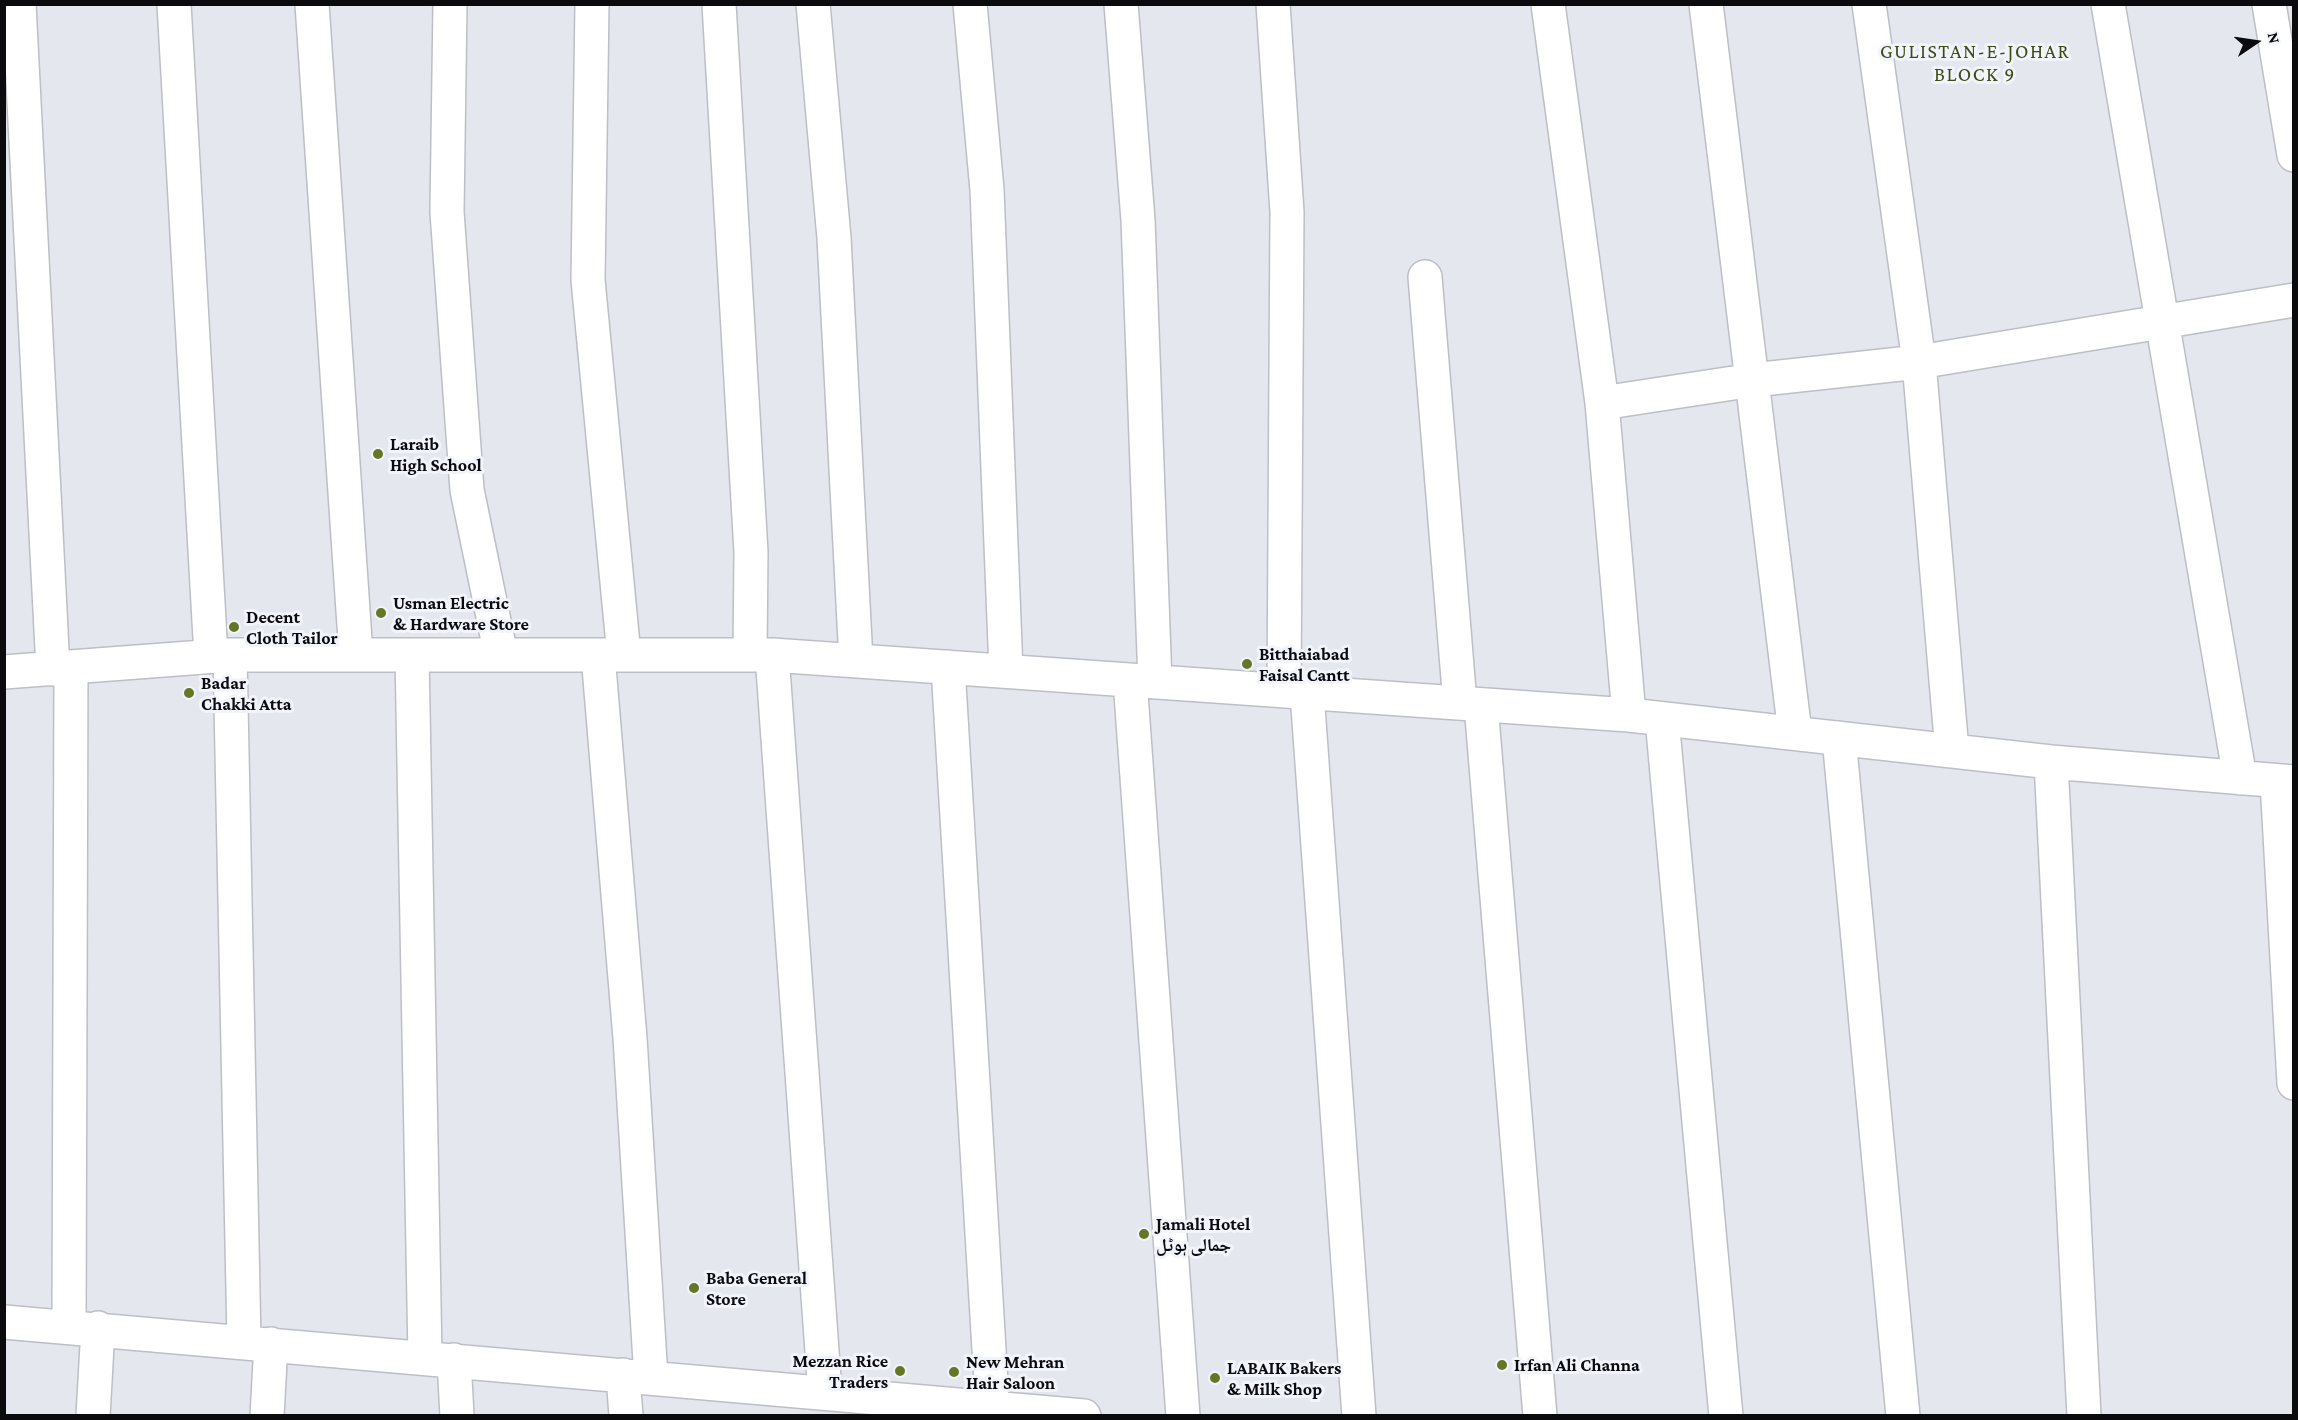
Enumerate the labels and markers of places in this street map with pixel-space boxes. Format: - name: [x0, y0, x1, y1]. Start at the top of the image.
- place label: Laraib High School: [390, 433, 482, 476]
- marker: Laraib High School: [371, 447, 385, 461]
- place label: Usman Electric & Hardware Store: [393, 592, 529, 634]
- place label: Decent Cloth Tailor: [246, 606, 338, 648]
- marker: Usman Electric & Hardware Store: [374, 606, 388, 620]
- marker: Decent Cloth Tailor: [227, 620, 241, 634]
- place label: Bitthaiabad Faisal Cantt: [1259, 643, 1350, 686]
- marker: Bitthaiabad Faisal Cantt: [1240, 657, 1254, 671]
- place label: Badar Chakki Atta: [201, 672, 291, 714]
- marker: Badar Chakki Atta: [182, 686, 196, 700]
- place label: Jamali Hotel جمالی ہوٹل: [1156, 1213, 1250, 1256]
- marker: Jamali Hotel جمالی ہوٹل: [1137, 1227, 1151, 1241]
- place label: Baba General Store: [706, 1267, 807, 1310]
- marker: Baba General Store: [687, 1281, 701, 1295]
- place label: Mezzan Rice Traders: [792, 1350, 888, 1392]
- place label: New Mehran Hair Saloon: [966, 1351, 1064, 1394]
- place label: Irfan Ali Channa: [1514, 1354, 1640, 1376]
- place label: LABAIK Bakers & Milk Shop: [1227, 1357, 1341, 1400]
- marker: Irfan Ali Channa: [1495, 1358, 1509, 1372]
- marker: Mezzan Rice Traders: [893, 1364, 907, 1378]
- marker: New Mehran Hair Saloon: [947, 1365, 961, 1379]
- marker: LABAIK Bakers & Milk Shop: [1208, 1371, 1222, 1385]

